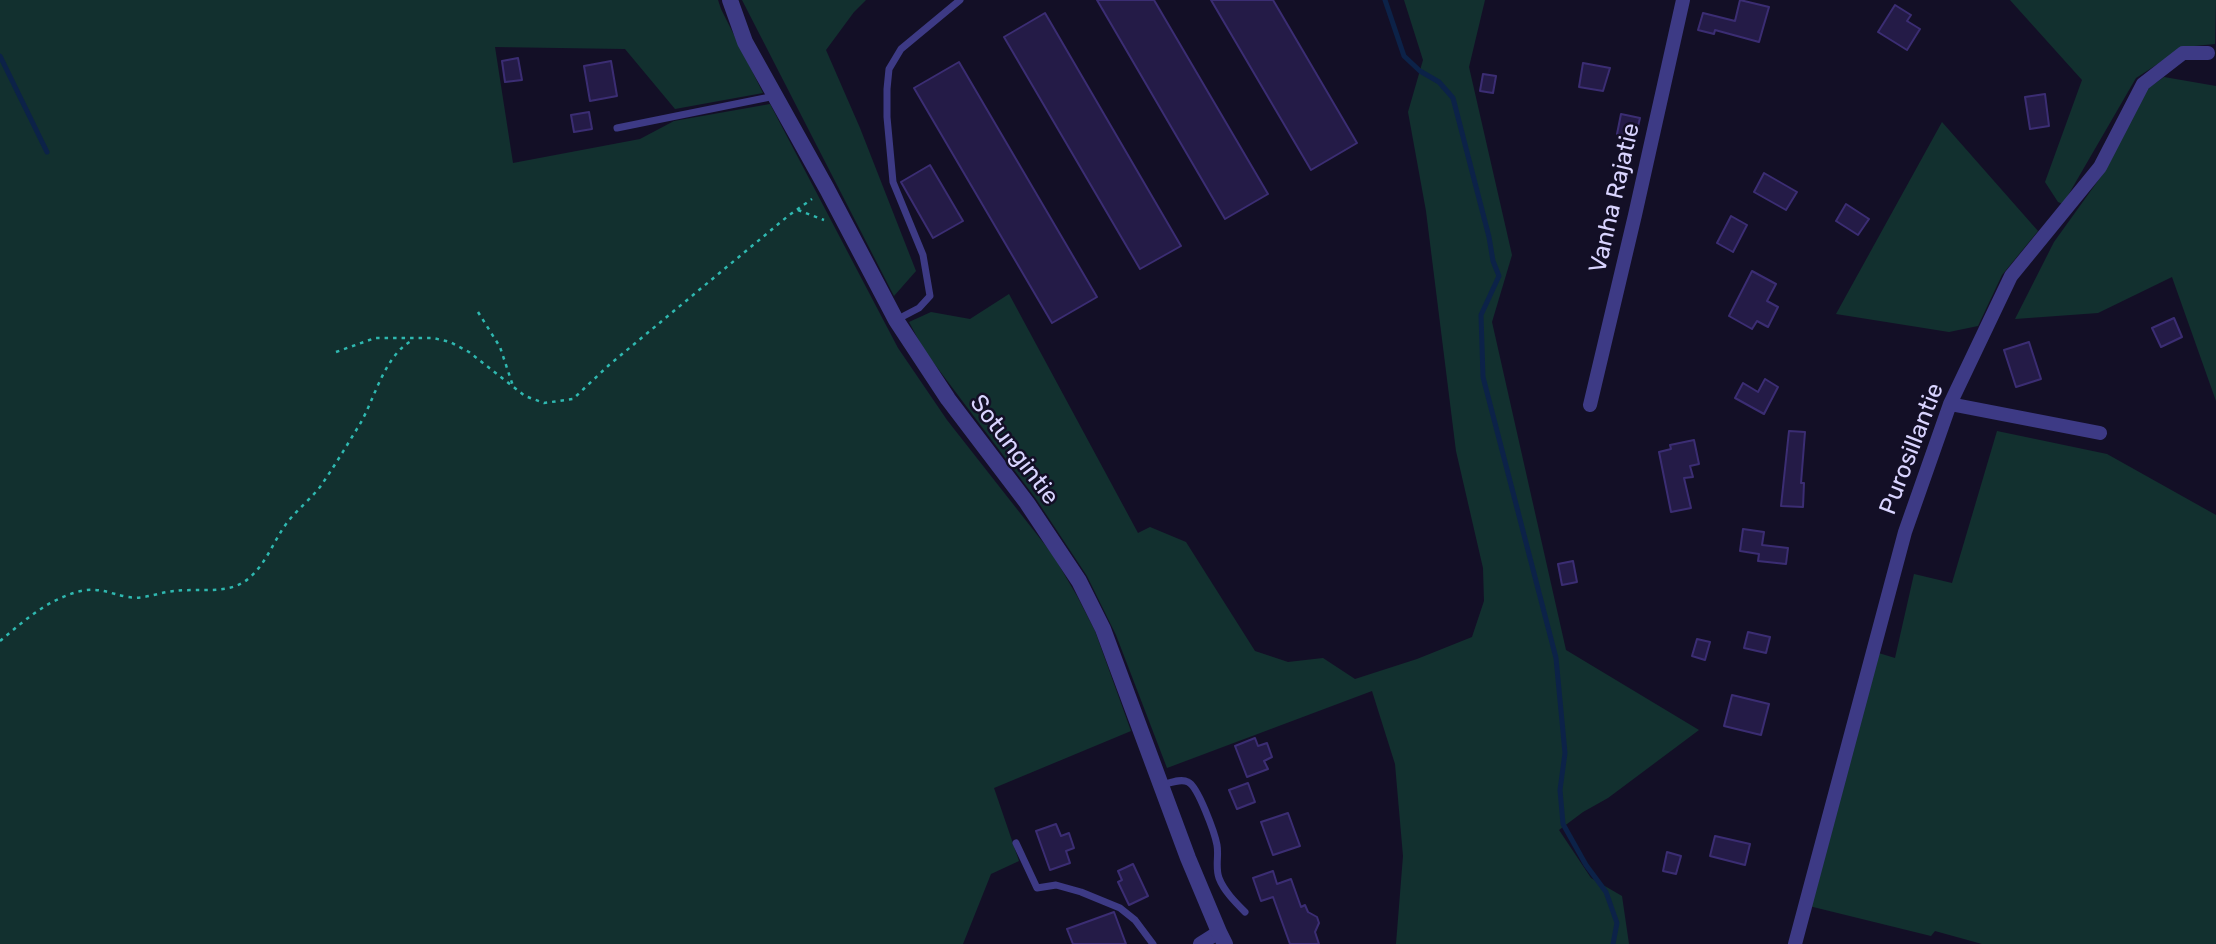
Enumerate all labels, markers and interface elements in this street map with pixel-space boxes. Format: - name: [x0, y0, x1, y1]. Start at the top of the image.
- street label: Vanha Rajatie: [1584, 120, 1646, 276]
- street label: Purosillantie: [1874, 379, 1950, 519]
- street label: Sotungintie: [963, 389, 1065, 511]

